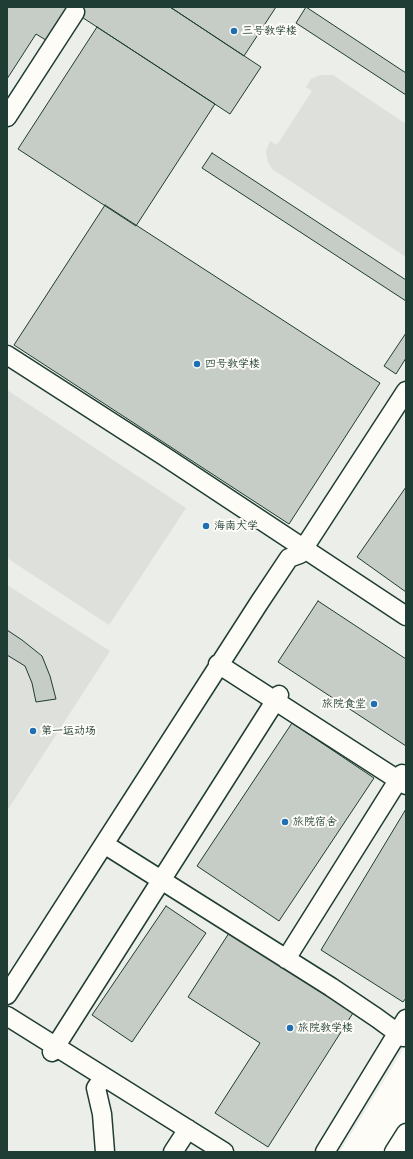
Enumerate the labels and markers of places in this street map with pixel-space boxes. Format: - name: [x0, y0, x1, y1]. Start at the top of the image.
- place label: 三号教学楼: [242, 24, 297, 38]
- marker: 三号教学楼: [229, 26, 239, 36]
- place label: 四号教学楼: [205, 357, 260, 371]
- marker: 四号教学楼: [192, 359, 202, 369]
- place label: 海南大学: [214, 519, 258, 533]
- marker: 海南大学: [201, 521, 211, 531]
- place label: 旅院食堂: [322, 697, 366, 711]
- marker: 旅院食堂: [369, 699, 379, 709]
- place label: 第一运动场: [41, 724, 96, 738]
- marker: 第一运动场: [28, 726, 38, 736]
- place label: 旅院宿舍: [293, 815, 337, 829]
- marker: 旅院宿舍: [280, 817, 290, 827]
- place label: 旅院教学楼: [298, 1021, 353, 1035]
- marker: 旅院教学楼: [285, 1023, 295, 1033]

